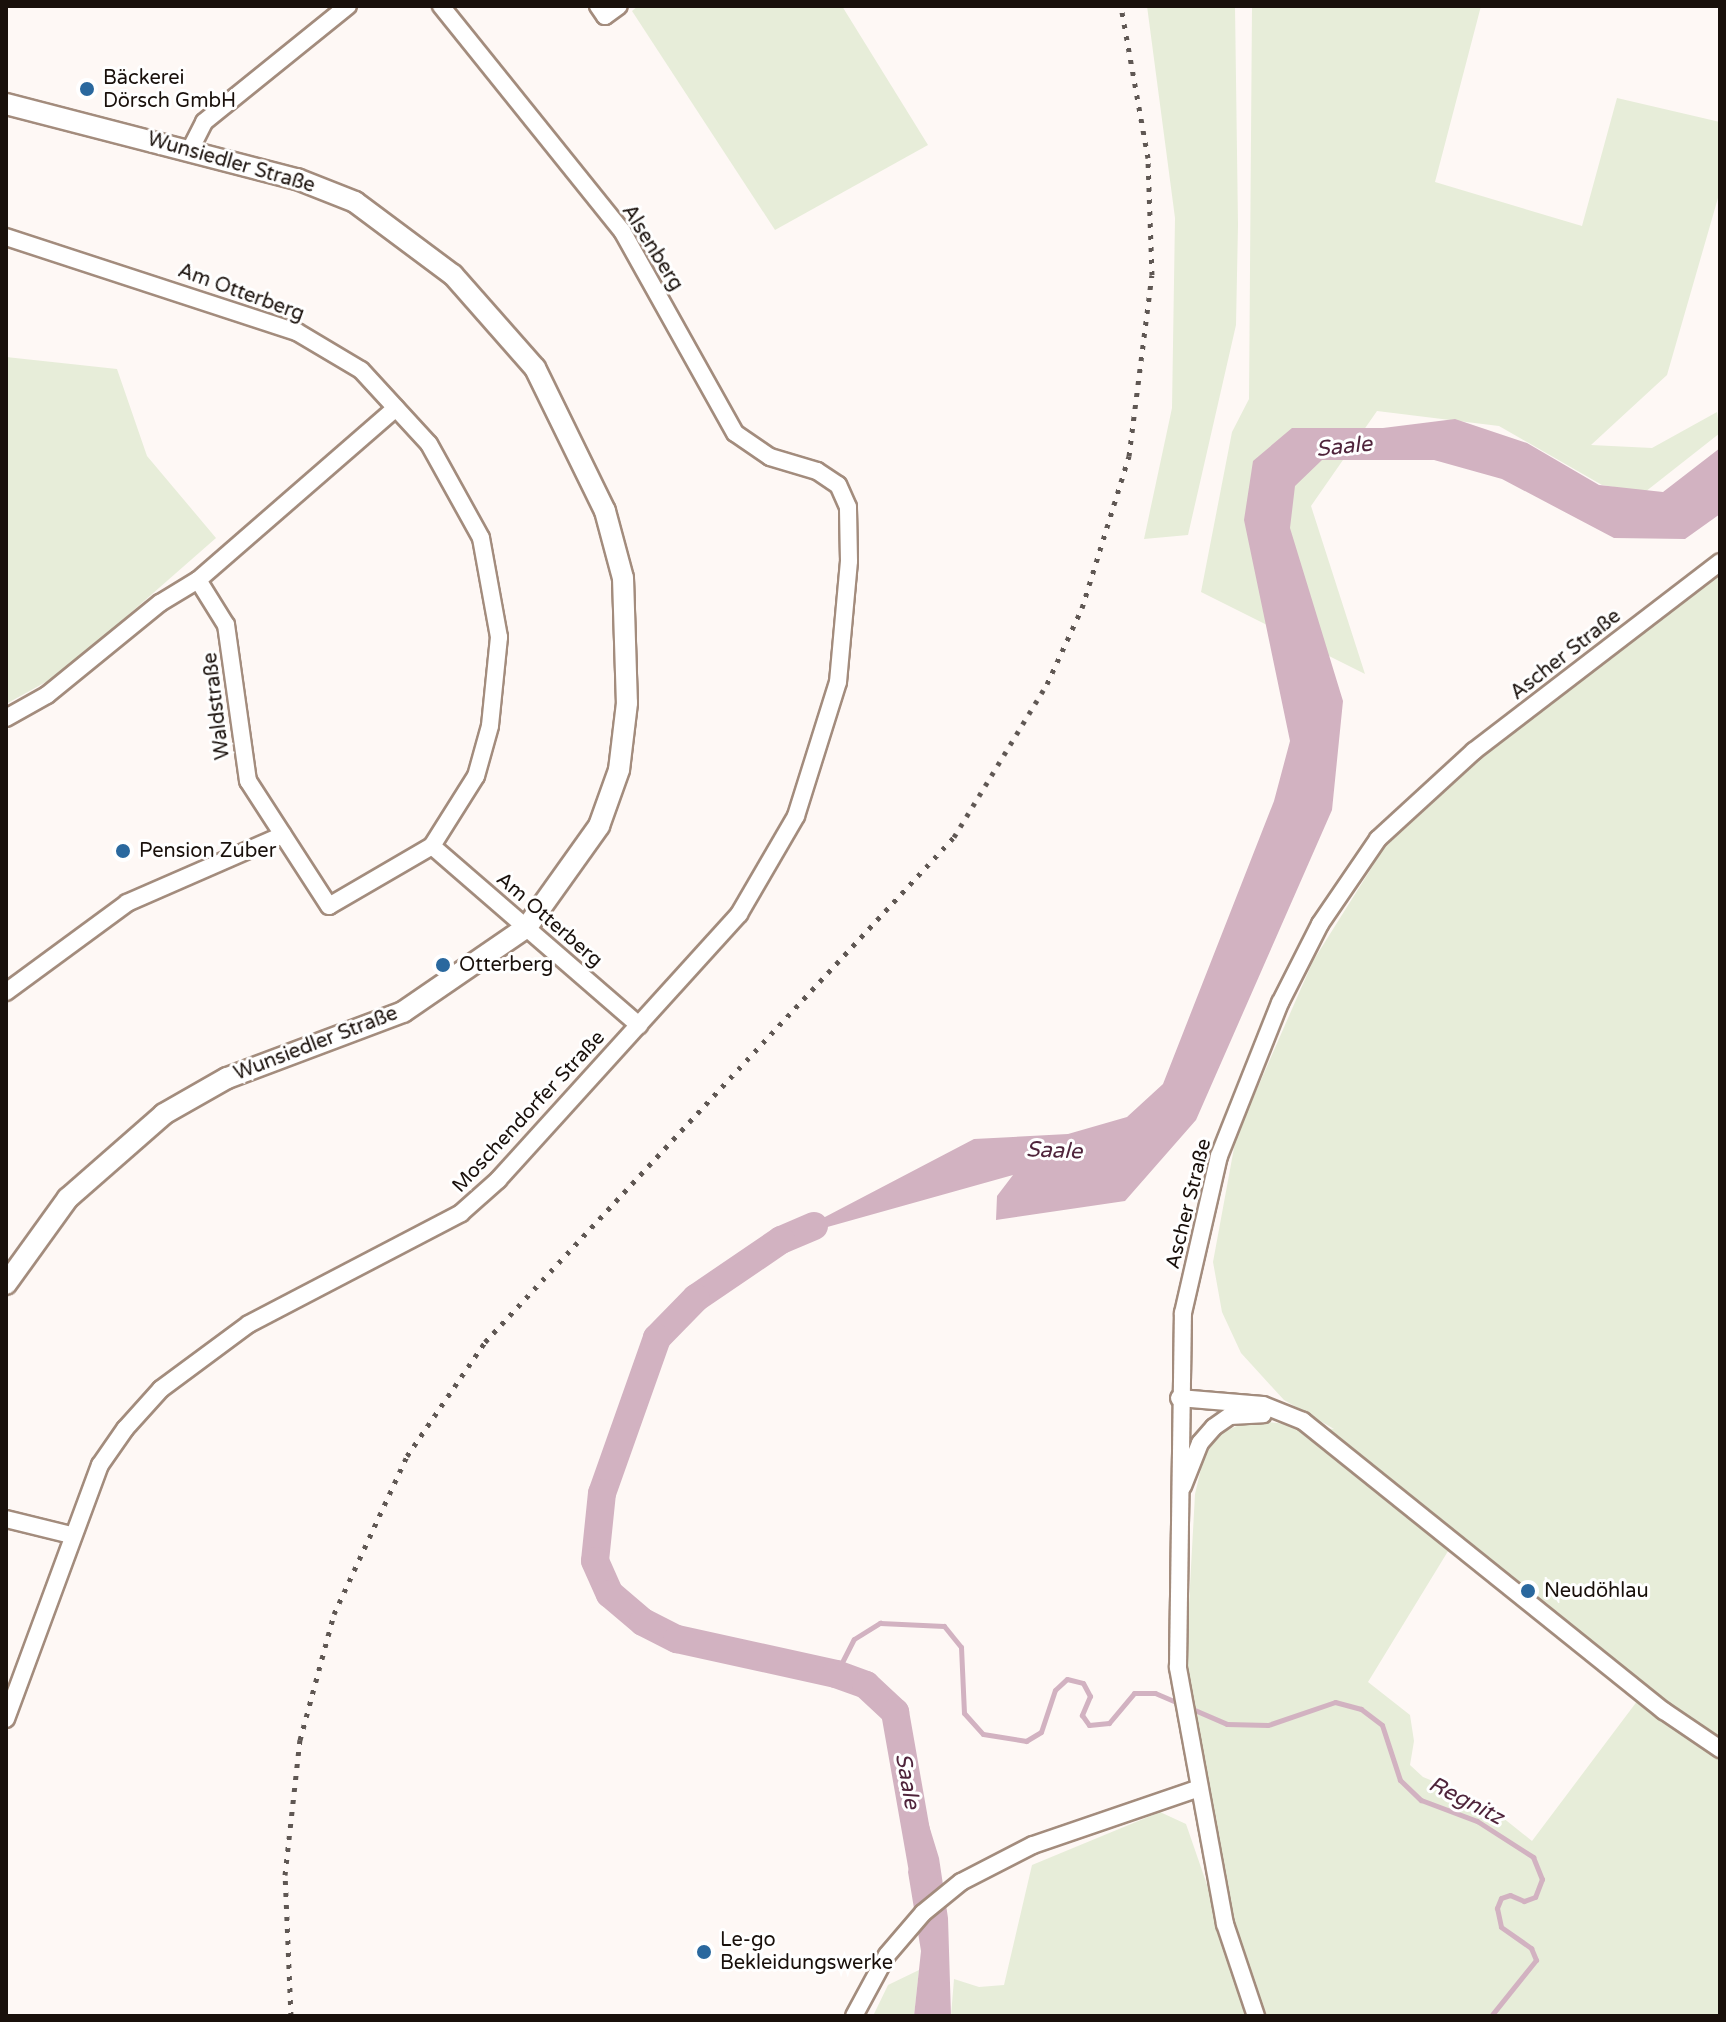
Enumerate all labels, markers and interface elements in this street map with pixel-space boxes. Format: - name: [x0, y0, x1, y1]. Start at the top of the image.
- place label: Bäckerei Dörsch GmbH: [103, 66, 236, 113]
- marker: Bäckerei Dörsch GmbH: [78, 80, 96, 98]
- street label: Wunsiedler Straße: [144, 128, 318, 198]
- street label: Alsenberg: [616, 201, 688, 295]
- street label: Am Otterberg: [175, 259, 307, 327]
- water label: Saale: [1315, 431, 1373, 463]
- street label: Ascher Straße: [1506, 604, 1626, 706]
- street label: Waldstraße: [199, 651, 235, 761]
- place label: Pension Zuber: [139, 839, 276, 863]
- marker: Pension Zuber: [114, 842, 132, 860]
- street label: Am Otterberg: [491, 867, 607, 973]
- place label: Otterberg: [459, 953, 553, 977]
- marker: Otterberg: [434, 956, 452, 974]
- street label: Wunsiedler Straße: [231, 1002, 401, 1086]
- street label: Moschendorfer Straße: [448, 1026, 610, 1198]
- street label: Ascher Straße: [1161, 1136, 1217, 1272]
- water label: Saale: [1025, 1137, 1083, 1165]
- place label: Neudöhlau: [1544, 1579, 1649, 1603]
- marker: Neudöhlau: [1519, 1582, 1537, 1600]
- water label: Saale: [889, 1751, 925, 1811]
- water label: Regnitz: [1424, 1771, 1508, 1831]
- place label: Le-go Bekleidungswerke: [720, 1928, 893, 1975]
- marker: Le-go Bekleidungswerke: [695, 1943, 713, 1961]

